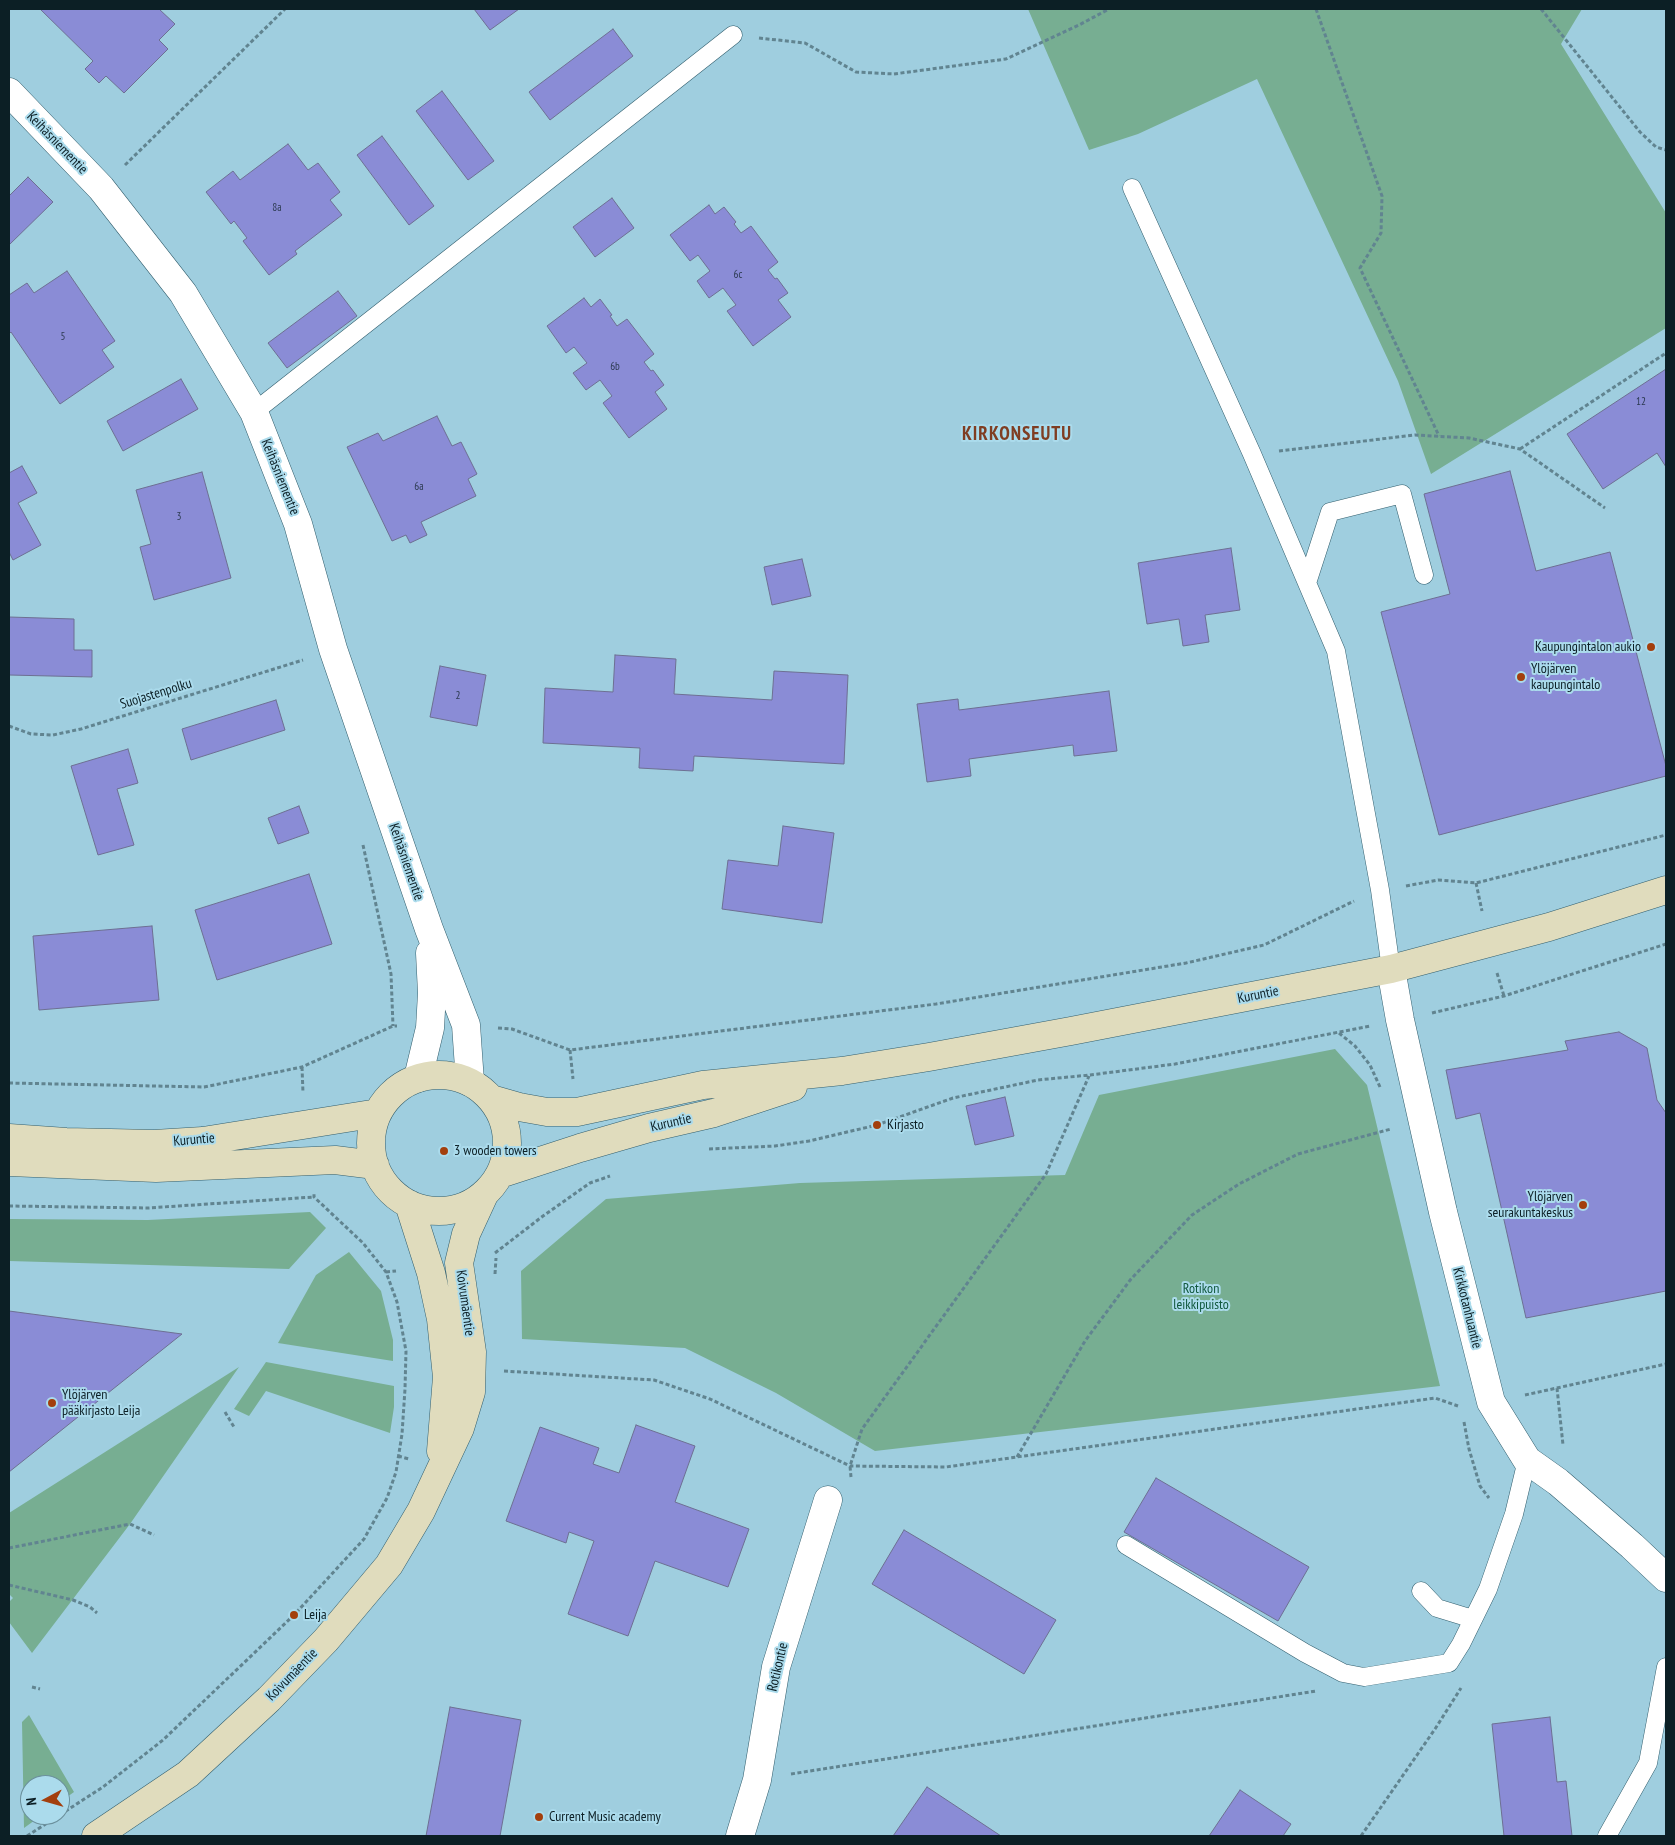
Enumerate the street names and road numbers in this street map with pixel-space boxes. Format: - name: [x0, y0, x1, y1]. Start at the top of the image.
- street label: Keihäsniementie: [23, 108, 91, 178]
- street label: Keihäsniementie: [257, 437, 303, 517]
- street label: Suojastenpolku: [118, 675, 194, 713]
- street label: Keihäsniementie: [385, 821, 427, 903]
- street label: Kuruntie: [1236, 983, 1280, 1007]
- street label: Kuruntie: [649, 1110, 693, 1136]
- street label: Kuruntie: [173, 1130, 215, 1150]
- street label: Kirkkotanhuantie: [1449, 1266, 1485, 1350]
- street label: Koivumäentie: [452, 1269, 478, 1337]
- street label: Rotikontie: [764, 1641, 792, 1693]
- street label: Koivumäentie: [263, 1645, 321, 1705]

